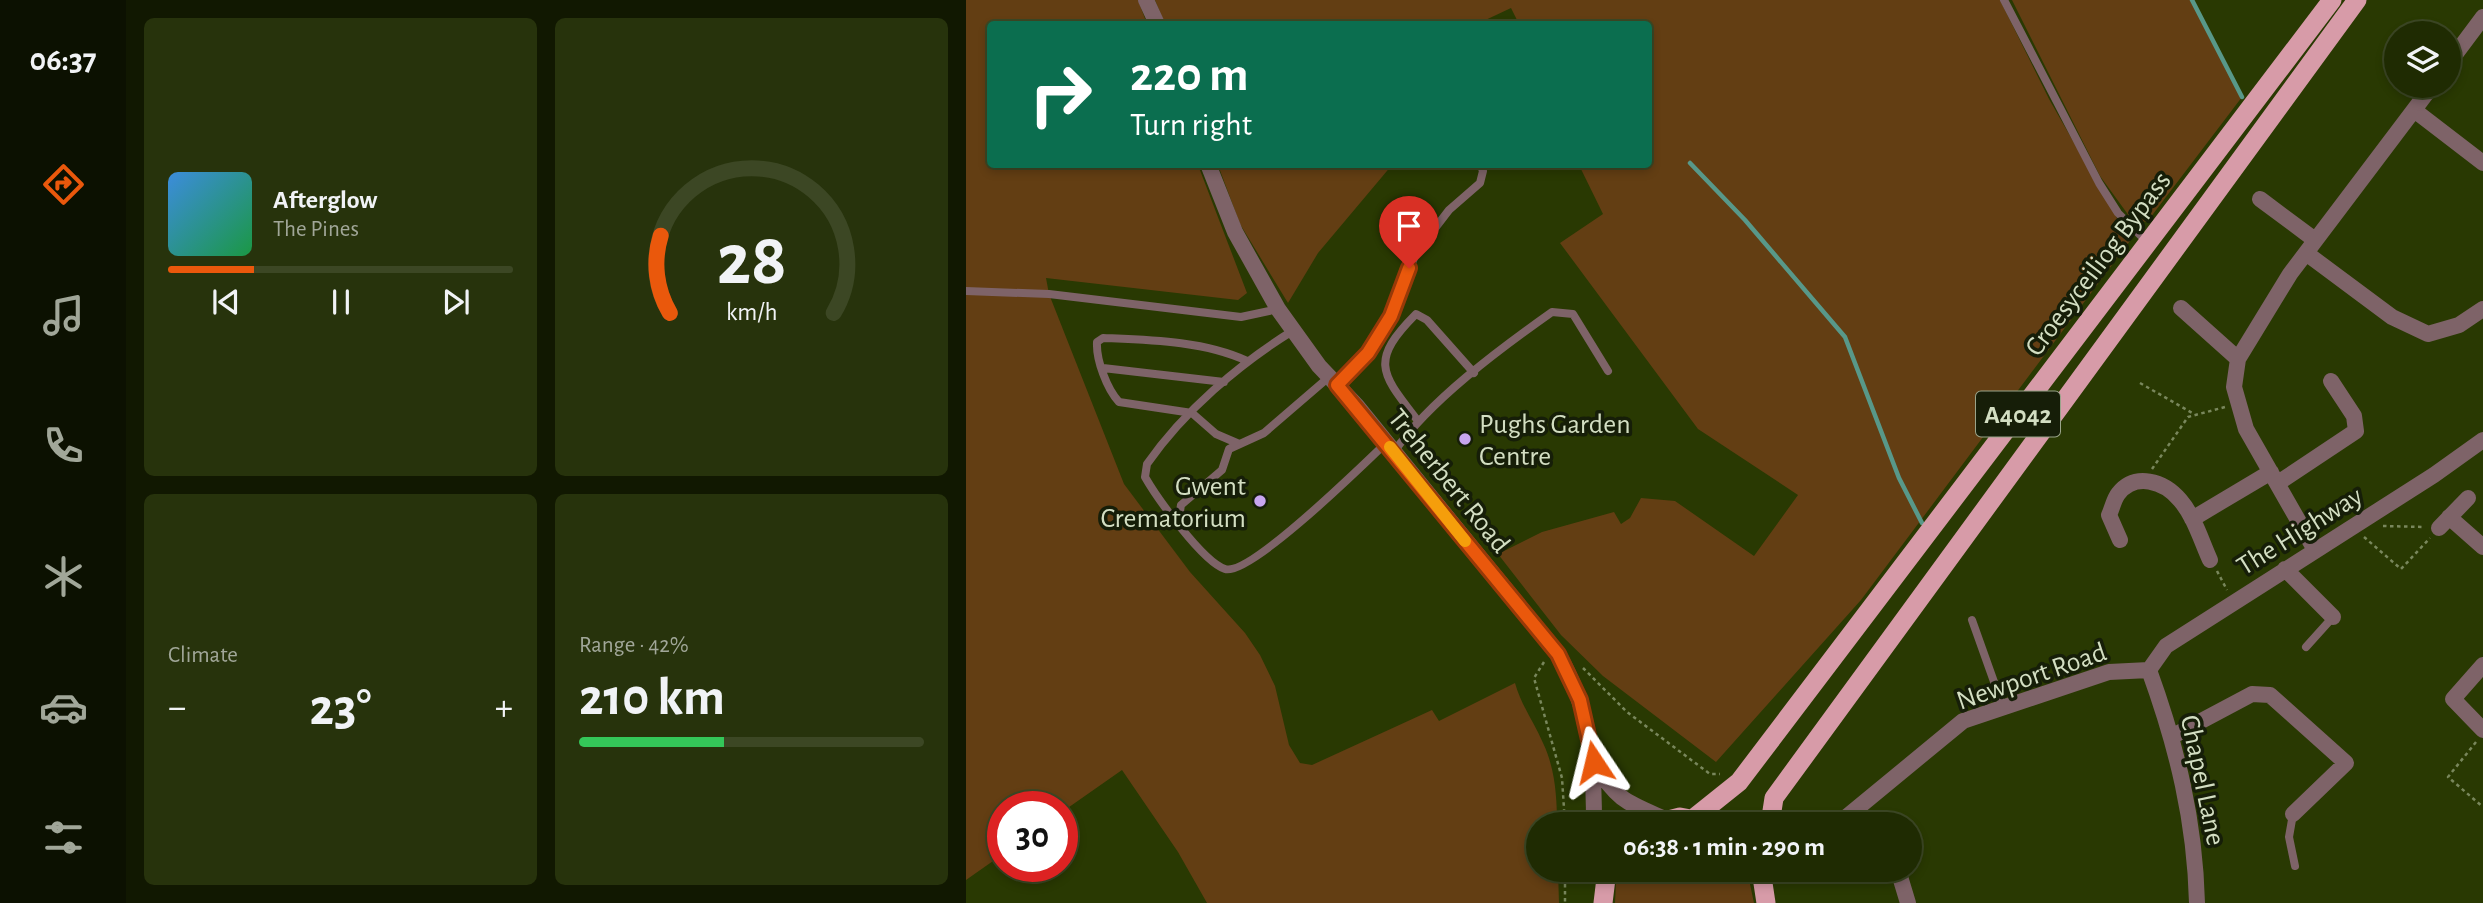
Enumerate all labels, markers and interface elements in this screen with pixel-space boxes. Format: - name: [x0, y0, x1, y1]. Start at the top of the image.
- map controls: [2384, 21, 2461, 98]
- button: layers: [2384, 21, 2461, 98]
- text: 06:37: [29, 44, 97, 76]
- icon: right: [1015, 49, 1106, 140]
- text: 220 m: [1130, 51, 1249, 100]
- text: Turn right: [1130, 109, 1252, 141]
- icon: directions: [39, 160, 88, 209]
- street label: Croesyceiliog Bypass: [2020, 167, 2177, 362]
- text: Afterglow: [273, 187, 377, 213]
- pin: [1379, 196, 1439, 268]
- icon: arrive: [1390, 207, 1428, 245]
- text: The Pines: [273, 218, 359, 241]
- text: 28: [716, 225, 787, 298]
- icon: previous: [207, 283, 245, 321]
- icon: pause: [322, 283, 360, 321]
- icon: next: [437, 283, 475, 321]
- icon: music: [39, 291, 88, 340]
- text: km/h: [726, 300, 777, 325]
- road number: A4042: [1976, 392, 2060, 436]
- street label: Treherbert Road: [1382, 404, 1515, 558]
- place label: Pughs Garden Centre: [1479, 411, 1631, 471]
- icon: phone: [39, 421, 88, 470]
- marker: Pughs Garden Centre: [1457, 431, 1473, 447]
- place label: Gwent Crematorium: [1101, 473, 1246, 533]
- street label: The Highway: [2232, 482, 2368, 581]
- marker: Gwent Crematorium: [1252, 493, 1268, 509]
- icon: climate: [39, 552, 88, 601]
- text: Range · 42%: [579, 634, 689, 657]
- street label: Newport Road: [1953, 638, 2110, 716]
- text: Climate: [168, 644, 238, 667]
- text: 210 km: [579, 672, 725, 724]
- text: 23°: [309, 682, 372, 734]
- icon: car: [39, 683, 88, 732]
- text: −: [168, 689, 186, 727]
- text: +: [495, 689, 513, 727]
- street label: Chapel Lane: [2175, 713, 2230, 848]
- position arrow: [1557, 725, 1631, 799]
- speed limit sign: 30: [987, 791, 1078, 882]
- icon: filters: [39, 813, 88, 862]
- text: 06:38 · 1 min · 290 m: [1623, 834, 1825, 860]

